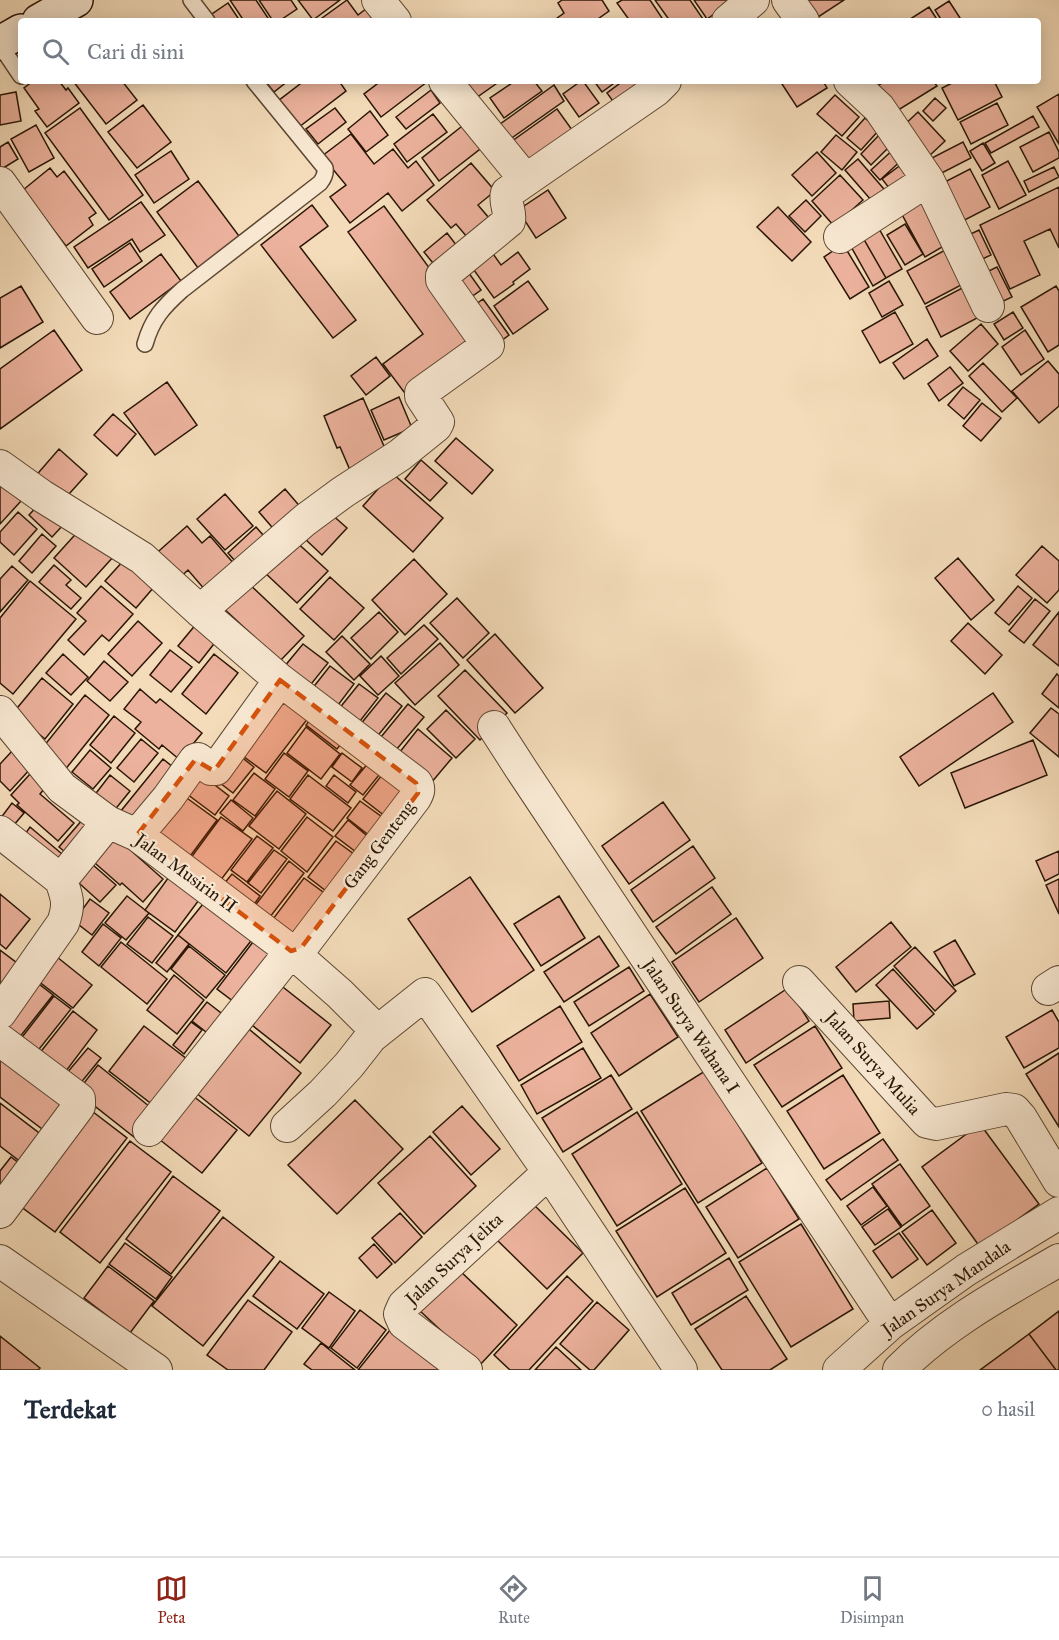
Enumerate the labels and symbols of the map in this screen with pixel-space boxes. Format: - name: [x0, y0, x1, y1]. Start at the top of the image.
- street label: Gang Genteng: [339, 796, 421, 894]
- street label: Jalan Musirin II: [128, 827, 242, 918]
- street label: Jalan Surya Wahana I: [636, 953, 744, 1098]
- street label: Jalan Surya Mulia: [818, 1005, 926, 1121]
- street label: Jalan Surya Jelita: [399, 1208, 508, 1312]
- street label: Jalan Surya Mandala: [876, 1235, 1015, 1343]

